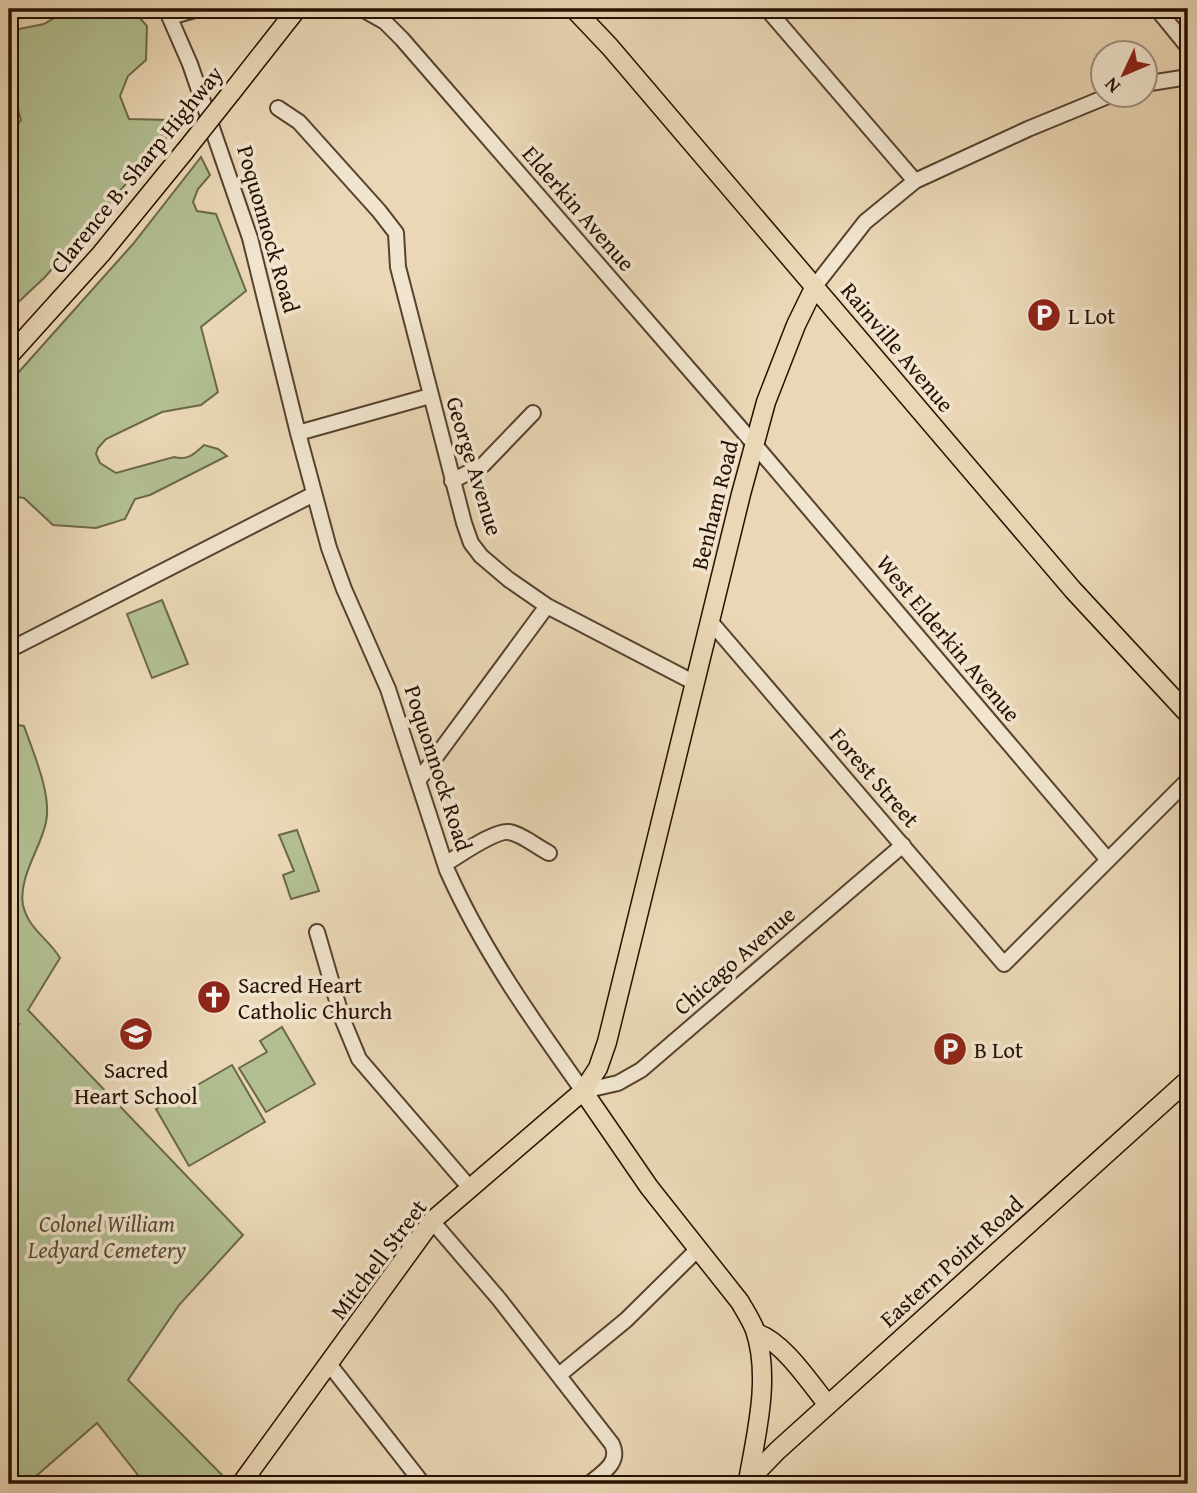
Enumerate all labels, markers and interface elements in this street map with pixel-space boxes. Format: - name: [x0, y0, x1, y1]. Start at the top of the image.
- north arrow: [1088, 38, 1158, 108]
- street label: Clarence B. Sharp Highway: [42, 58, 231, 280]
- text: N: [1097, 71, 1126, 100]
- street label: Elderkin Avenue: [515, 138, 643, 278]
- street label: Poquonnock Road: [229, 141, 309, 317]
- street label: Rainville Avenue: [834, 275, 962, 419]
- parking icon: L Lot: [1025, 296, 1063, 334]
- place label: L Lot: [1068, 299, 1115, 332]
- street label: George Avenue: [438, 393, 512, 539]
- street label: Benham Road: [682, 436, 746, 573]
- street label: West Elderkin Avenue: [869, 547, 1029, 729]
- street label: Poquonnock Road: [397, 681, 482, 856]
- street label: Forest Street: [822, 720, 928, 834]
- street label: Chicago Avenue: [666, 898, 802, 1022]
- place label: Sacred Heart Catholic Church: [238, 968, 392, 1027]
- church icon: Sacred Heart Catholic Church: [195, 978, 233, 1016]
- school or university icon: Sacred Heart School: [117, 1015, 155, 1053]
- parking icon: B Lot: [931, 1030, 969, 1068]
- place label: B Lot: [974, 1033, 1023, 1066]
- place label: Sacred Heart School: [74, 1053, 198, 1112]
- street label: Eastern Point Road: [872, 1187, 1030, 1334]
- street label: Mitchell Street: [322, 1192, 434, 1326]
- park label: Colonel William Ledyard Cemetery: [27, 1207, 187, 1266]

